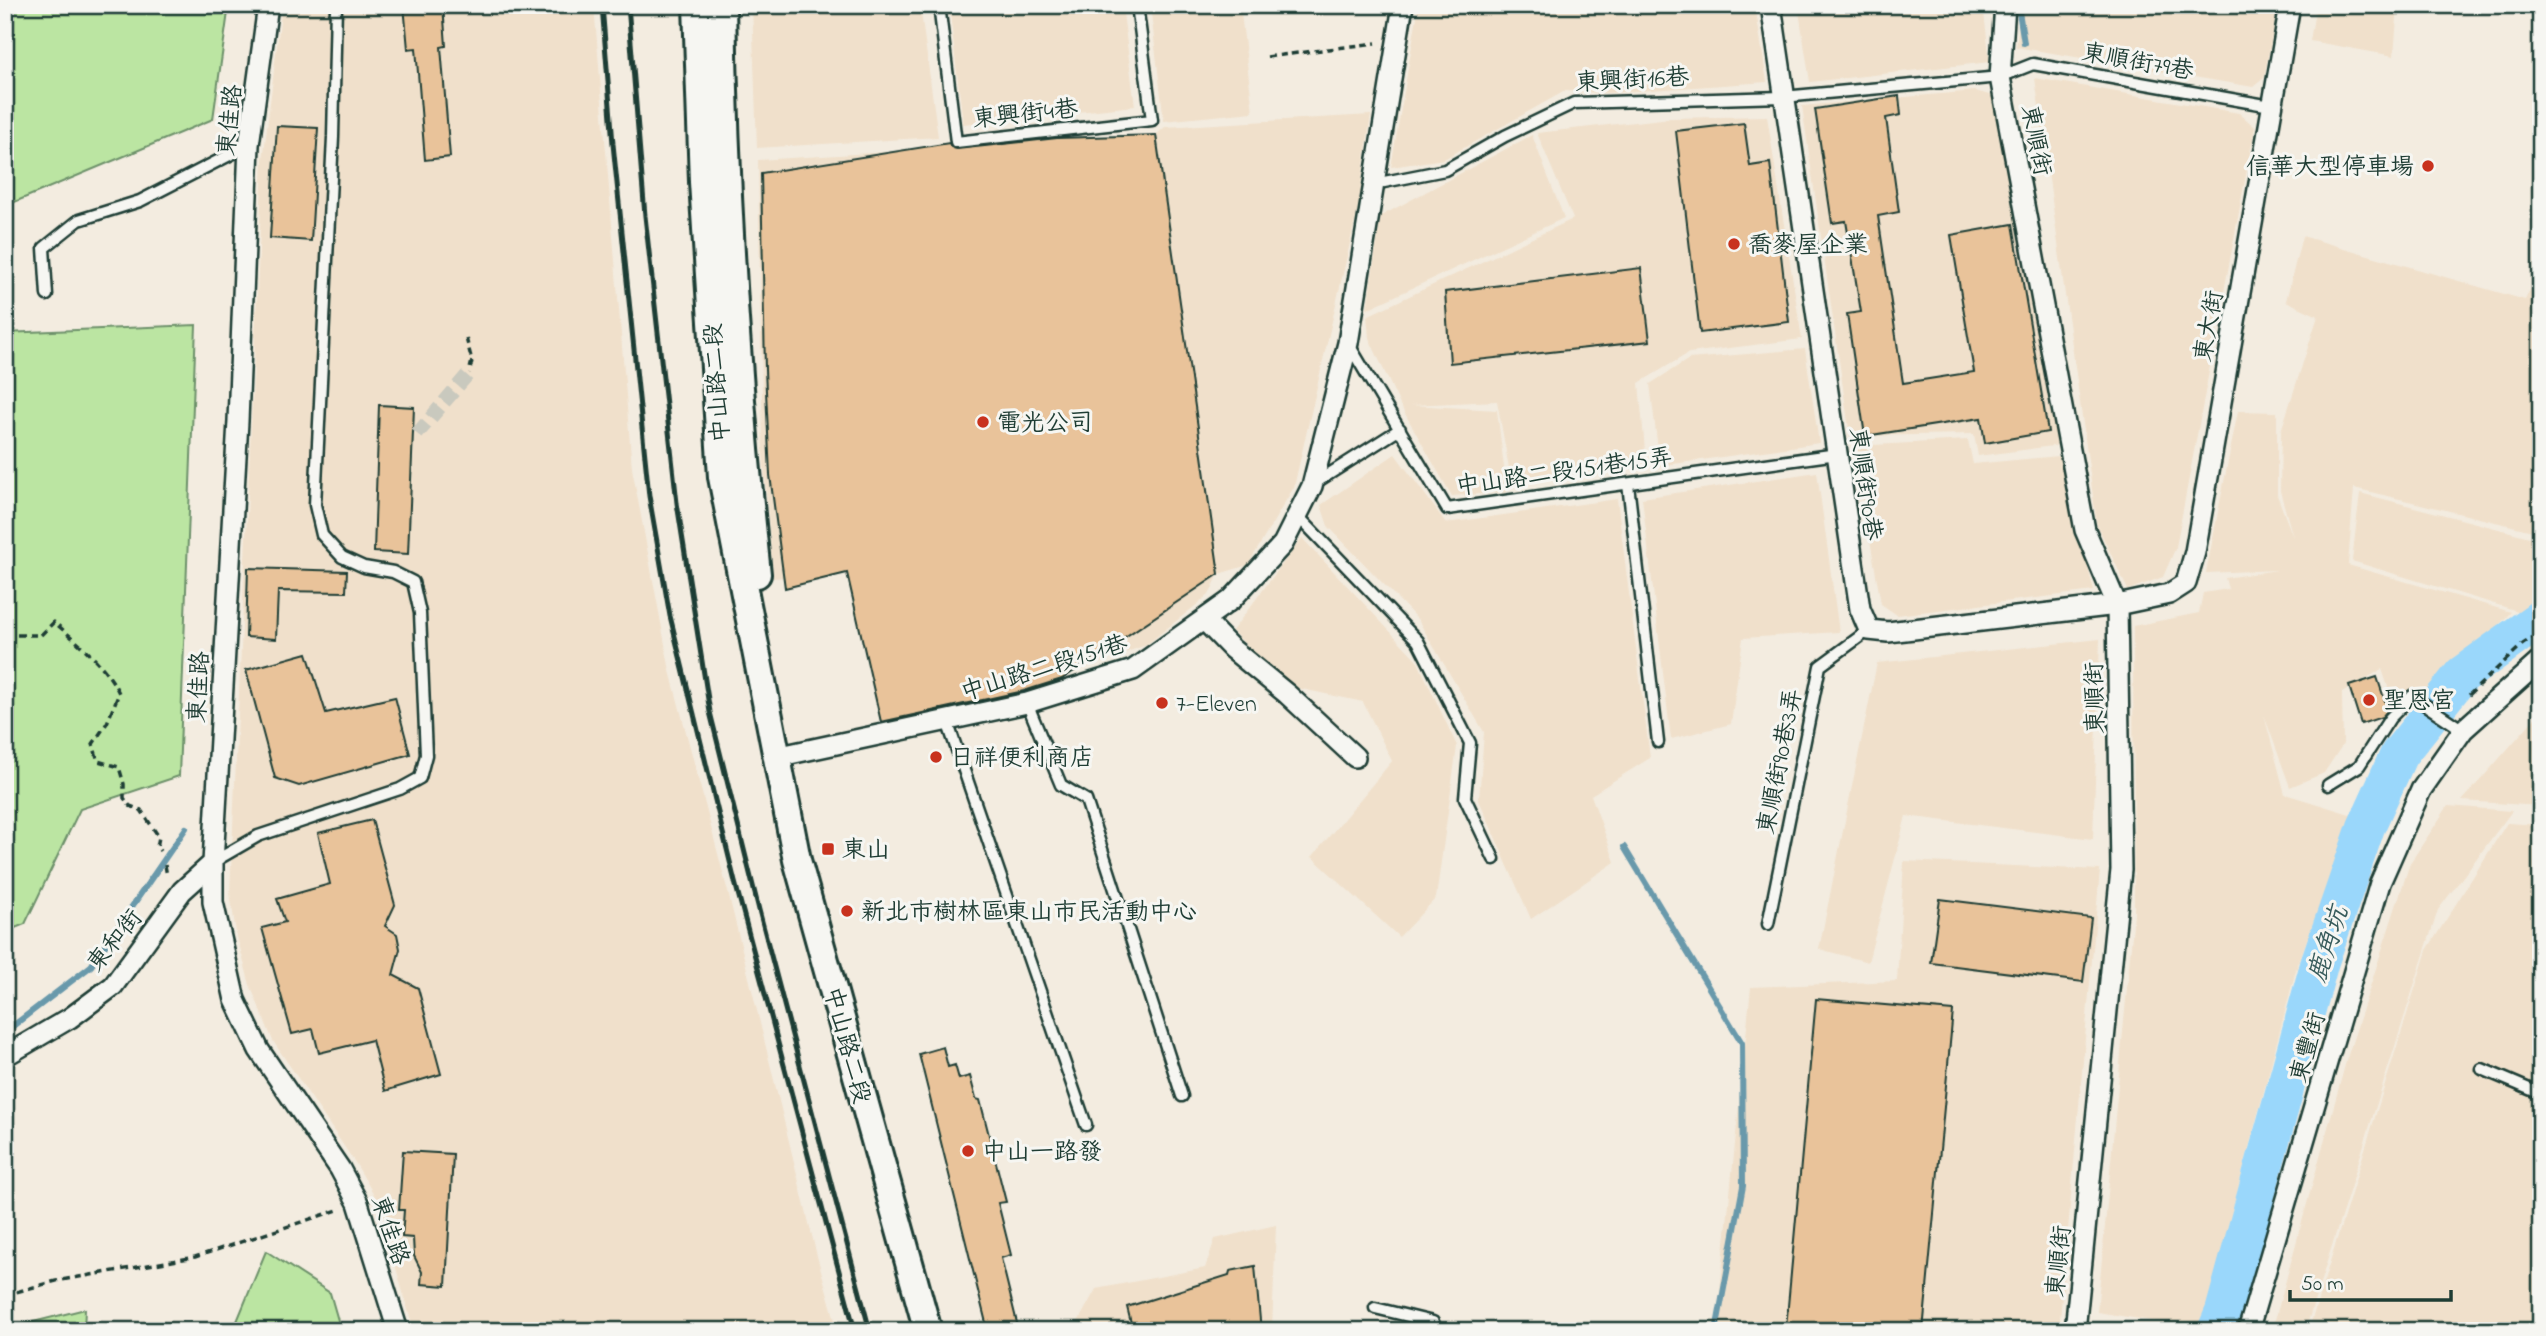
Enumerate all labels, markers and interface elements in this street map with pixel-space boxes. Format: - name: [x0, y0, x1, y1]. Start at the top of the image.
- street label: 東順街79巷: [2079, 36, 2196, 91]
- street label: 東興街16巷: [1574, 61, 1690, 102]
- street label: 東佳路: [210, 83, 253, 158]
- street label: 東興街4巷: [971, 93, 1080, 138]
- street label: 東順街: [2010, 102, 2059, 179]
- place label: 信華大型停車場: [2246, 151, 2414, 186]
- marker: 信華大型停車場: [2420, 158, 2436, 174]
- place label: 喬麥屋企業: [1748, 229, 1868, 264]
- marker: 喬麥屋企業: [1726, 236, 1742, 252]
- street label: 東大街: [2187, 288, 2234, 365]
- street label: 中山路二段: [697, 322, 740, 444]
- place label: 電光公司: [997, 407, 1093, 442]
- marker: 電光公司: [975, 414, 991, 430]
- street label: 東順街90巷: [1838, 426, 1889, 543]
- street label: 中山路二段151巷15弄: [1454, 441, 1675, 506]
- street label: 中山路二段151巷: [957, 627, 1133, 711]
- street label: 東佳路: [181, 650, 220, 724]
- street label: 東順街: [2078, 662, 2115, 734]
- place label: 聖恩宮: [2383, 685, 2455, 720]
- street label: 東順街90巷3弄: [1750, 686, 1813, 837]
- place label: 7-Eleven: [1176, 688, 1257, 723]
- marker: 聖恩宮: [2361, 692, 2377, 708]
- marker: 7-Eleven: [1154, 695, 1170, 711]
- place label: 日祥便利商店: [950, 742, 1094, 777]
- marker: 日祥便利商店: [928, 749, 944, 765]
- place label: 東山: [842, 834, 890, 869]
- marker: 東山: [820, 841, 836, 857]
- place label: 新北市樹林區東山市民活動中心: [861, 896, 1197, 931]
- water label: 鹿角坑: [2300, 899, 2361, 988]
- street label: 東和街: [80, 903, 152, 981]
- marker: 新北市樹林區東山市民活動中心: [839, 903, 855, 919]
- street label: 中山路二段: [813, 983, 878, 1108]
- street label: 東豐街: [2283, 1008, 2336, 1087]
- place label: 中山一路發: [982, 1136, 1102, 1171]
- marker: 中山一路發: [960, 1143, 976, 1159]
- street label: 東佳路: [360, 1191, 417, 1271]
- street label: 東順街: [2039, 1224, 2082, 1299]
- scale bar: [2290, 1259, 2452, 1303]
- text: 50 m: [2301, 1270, 2344, 1300]

